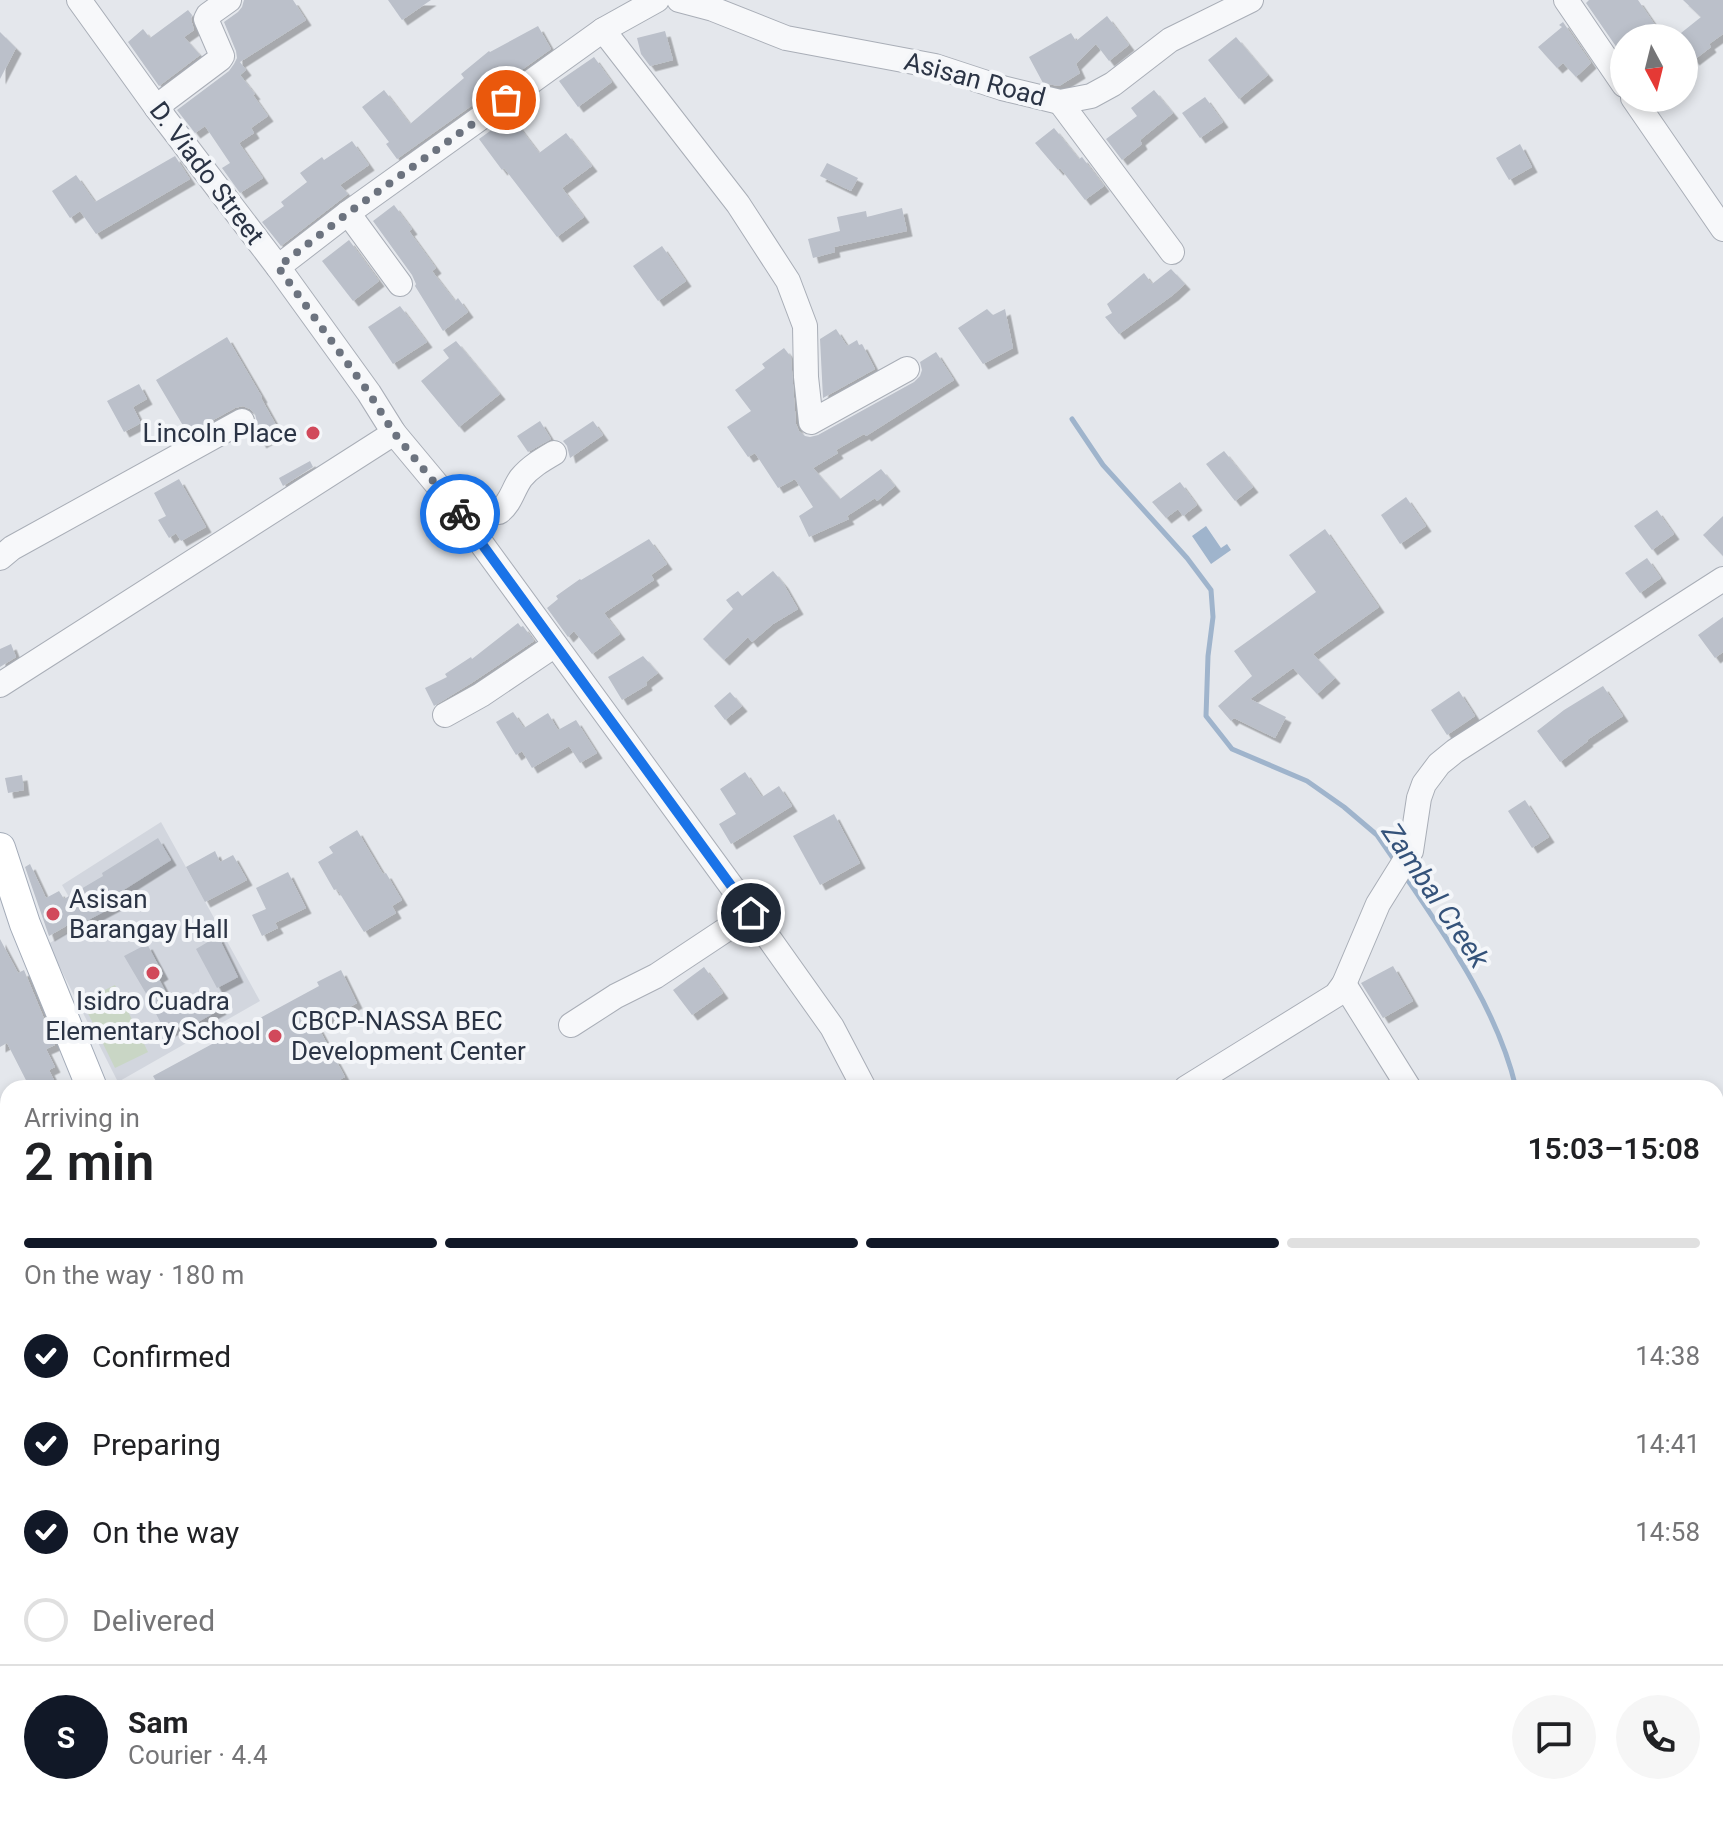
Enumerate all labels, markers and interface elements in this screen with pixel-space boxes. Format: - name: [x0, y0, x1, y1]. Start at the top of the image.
- north arrow: [1610, 24, 1698, 112]
- map controls: [1610, 24, 1698, 112]
- street label: Asisan Road: [901, 46, 1049, 112]
- pin: [472, 66, 540, 134]
- icon: bag: [484, 78, 528, 122]
- street label: D. Viado Street: [144, 96, 270, 250]
- place label: Lincoln Place: [142, 418, 297, 448]
- marker: Lincoln Place: [304, 424, 322, 442]
- courier: [420, 474, 500, 554]
- icon: bike: [438, 492, 482, 536]
- water label: Zambal Creek: [1374, 816, 1497, 975]
- pin: [717, 879, 785, 947]
- place label: Asisan Barangay Hall: [69, 884, 229, 944]
- icon: home: [729, 891, 773, 935]
- marker: Asisan Barangay Hall: [44, 905, 62, 923]
- marker: Isidro Cuadra Elementary School: [144, 964, 162, 982]
- place label: Isidro Cuadra Elementary School: [45, 986, 261, 1046]
- place label: CBCP-NASSA BEC Development Center: [291, 1006, 526, 1066]
- marker: CBCP-NASSA BEC Development Center: [266, 1027, 284, 1045]
- text: Arriving in: [24, 1103, 140, 1133]
- text: 15:03–15:08: [1527, 1131, 1700, 1166]
- text: 2 min: [24, 1132, 154, 1193]
- text: On the way · 180 m: [24, 1260, 244, 1290]
- icon: check: [24, 1334, 68, 1378]
- text: Confirmed: [92, 1339, 231, 1374]
- text: 14:38: [1635, 1341, 1700, 1371]
- icon: check: [24, 1422, 68, 1466]
- text: Preparing: [92, 1427, 221, 1462]
- text: 14:41: [1635, 1429, 1700, 1459]
- icon: check: [24, 1510, 68, 1554]
- text: On the way: [92, 1515, 239, 1550]
- text: 14:58: [1635, 1517, 1700, 1547]
- text: Delivered: [92, 1603, 215, 1638]
- button: chat: [1512, 1695, 1596, 1779]
- button: phone: [1616, 1695, 1700, 1779]
- text: Sam: [128, 1705, 189, 1740]
- text: S: [57, 1720, 75, 1755]
- text: Courier · 4.4: [128, 1740, 268, 1770]

